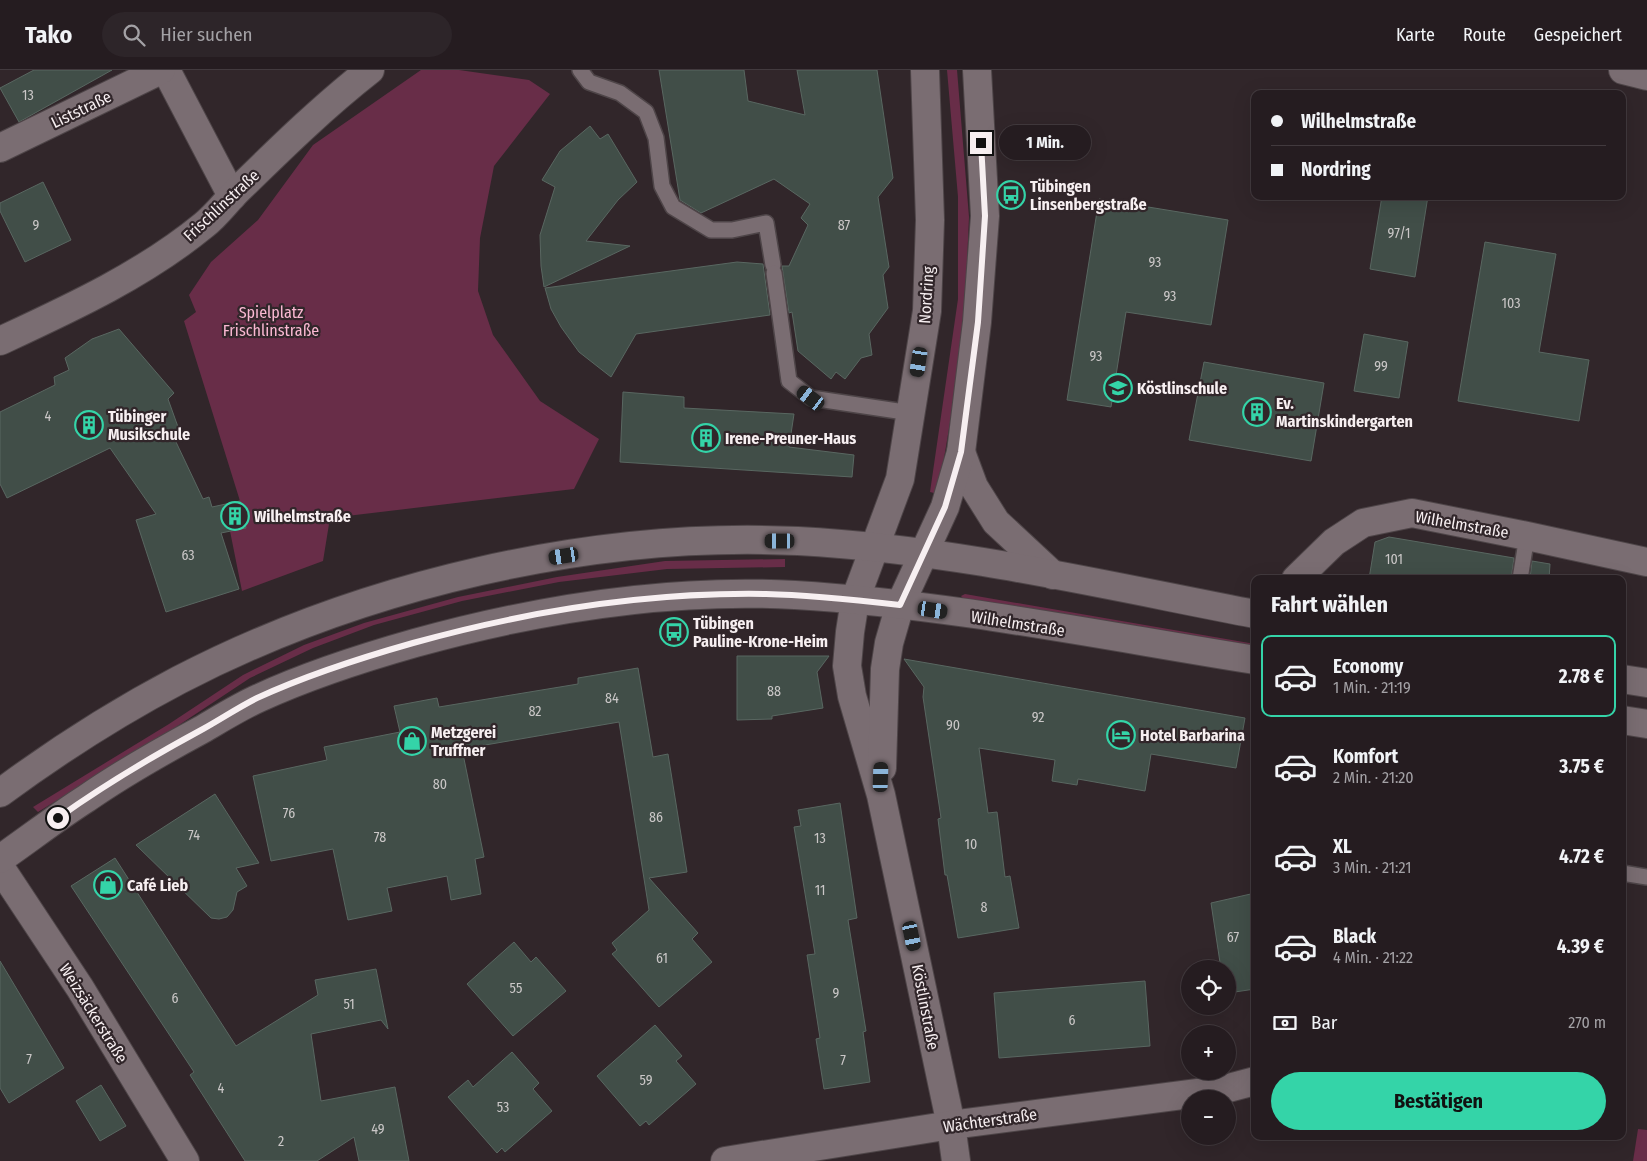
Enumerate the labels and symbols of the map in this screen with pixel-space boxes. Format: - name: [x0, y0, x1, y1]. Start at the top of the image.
- house number: 13: [22, 87, 34, 104]
- street label: Liststraße: [48, 87, 115, 132]
- callout: 1 Min.: [998, 126, 1091, 160]
- route end: [970, 132, 992, 154]
- street label: Frischlinstraße: [180, 166, 263, 245]
- place label: Tübingen Linsenbergstraße: [1030, 177, 1147, 214]
- bus stop icon: Tübingen Linsenbergstraße: [996, 180, 1026, 210]
- house number: 9: [33, 217, 40, 234]
- house number: 87: [838, 217, 851, 234]
- house number: 97/1: [1388, 225, 1410, 242]
- house number: 93: [1149, 254, 1161, 271]
- street label: Nordring: [915, 265, 938, 324]
- house number: 93: [1164, 288, 1176, 305]
- house number: 103: [1502, 295, 1520, 312]
- park label: Spielplatz Frischlinstraße: [223, 303, 319, 340]
- car: [909, 346, 928, 378]
- house number: 93: [1090, 348, 1102, 365]
- house number: 99: [1374, 358, 1388, 375]
- school or university icon: Köstlinschule: [1103, 373, 1133, 403]
- place label: Köstlinschule: [1137, 379, 1227, 398]
- car: [794, 383, 827, 413]
- place label: Ev. Martinskindergarten: [1276, 394, 1413, 431]
- building icon: Ev. Martinskindergarten: [1242, 397, 1272, 427]
- place label: Tübinger Musikschule: [108, 407, 190, 444]
- house number: 4: [45, 408, 52, 425]
- building icon: Tübinger Musikschule: [74, 410, 104, 440]
- building icon: Irene-Preuner-Haus: [691, 423, 721, 453]
- place label: Irene-Preuner-Haus: [725, 429, 856, 448]
- building icon: Wilhelmstraße: [220, 501, 250, 531]
- place label: Wilhelmstraße: [254, 507, 351, 526]
- street label: Wilhelmstraße: [1414, 507, 1510, 542]
- car: [765, 534, 795, 549]
- car: [548, 546, 579, 566]
- house number: 63: [181, 547, 195, 564]
- house number: 101: [1385, 551, 1403, 568]
- car: [917, 600, 948, 620]
- street label: Wilhelmstraße: [970, 607, 1066, 640]
- place label: Tübingen Pauline-Krone-Heim: [693, 614, 828, 651]
- bus stop icon: Tübingen Pauline-Krone-Heim: [659, 617, 689, 647]
- house number: 88: [767, 683, 781, 700]
- house number: 84: [605, 690, 619, 707]
- house number: 82: [528, 703, 542, 720]
- house number: 92: [1032, 709, 1044, 726]
- house number: 90: [946, 717, 960, 734]
- hotel icon: Hotel Barbarina: [1106, 720, 1136, 750]
- place label: Metzgerei Truffner: [431, 723, 496, 760]
- shop icon: Metzgerei Truffner: [397, 726, 427, 756]
- place label: Hotel Barbarina: [1140, 726, 1245, 745]
- car: [872, 762, 889, 792]
- house number: 80: [433, 776, 447, 793]
- house number: 76: [283, 805, 295, 822]
- route start: [47, 807, 69, 829]
- house number: 86: [649, 809, 663, 826]
- house number: 74: [188, 827, 200, 844]
- house number: 78: [374, 829, 386, 846]
- house number: 13: [814, 830, 826, 847]
- house number: 10: [965, 836, 977, 853]
- shop icon: Café Lieb: [93, 870, 123, 900]
- place label: Café Lieb: [127, 876, 188, 895]
- house number: 11: [815, 882, 825, 899]
- house number: 8: [981, 899, 988, 916]
- car: [901, 920, 922, 952]
- house number: 67: [1227, 929, 1239, 946]
- house number: 61: [656, 950, 668, 967]
- street label: Weizsäckerstraße: [55, 960, 132, 1066]
- street label: Köstlinstraße: [908, 963, 943, 1052]
- house number: 55: [510, 980, 522, 997]
- house number: 9: [833, 985, 840, 1002]
- house number: 6: [172, 990, 179, 1007]
- house number: 51: [343, 996, 355, 1013]
- house number: 6: [1069, 1012, 1076, 1029]
- house number: 7: [26, 1051, 32, 1068]
- house number: 7: [840, 1052, 846, 1069]
- house number: 59: [639, 1072, 653, 1089]
- house number: 4: [218, 1080, 225, 1097]
- house number: 53: [497, 1099, 509, 1116]
- street label: Wächterstraße: [942, 1105, 1038, 1136]
- house number: 49: [371, 1121, 385, 1138]
- house number: 2: [278, 1133, 284, 1150]

